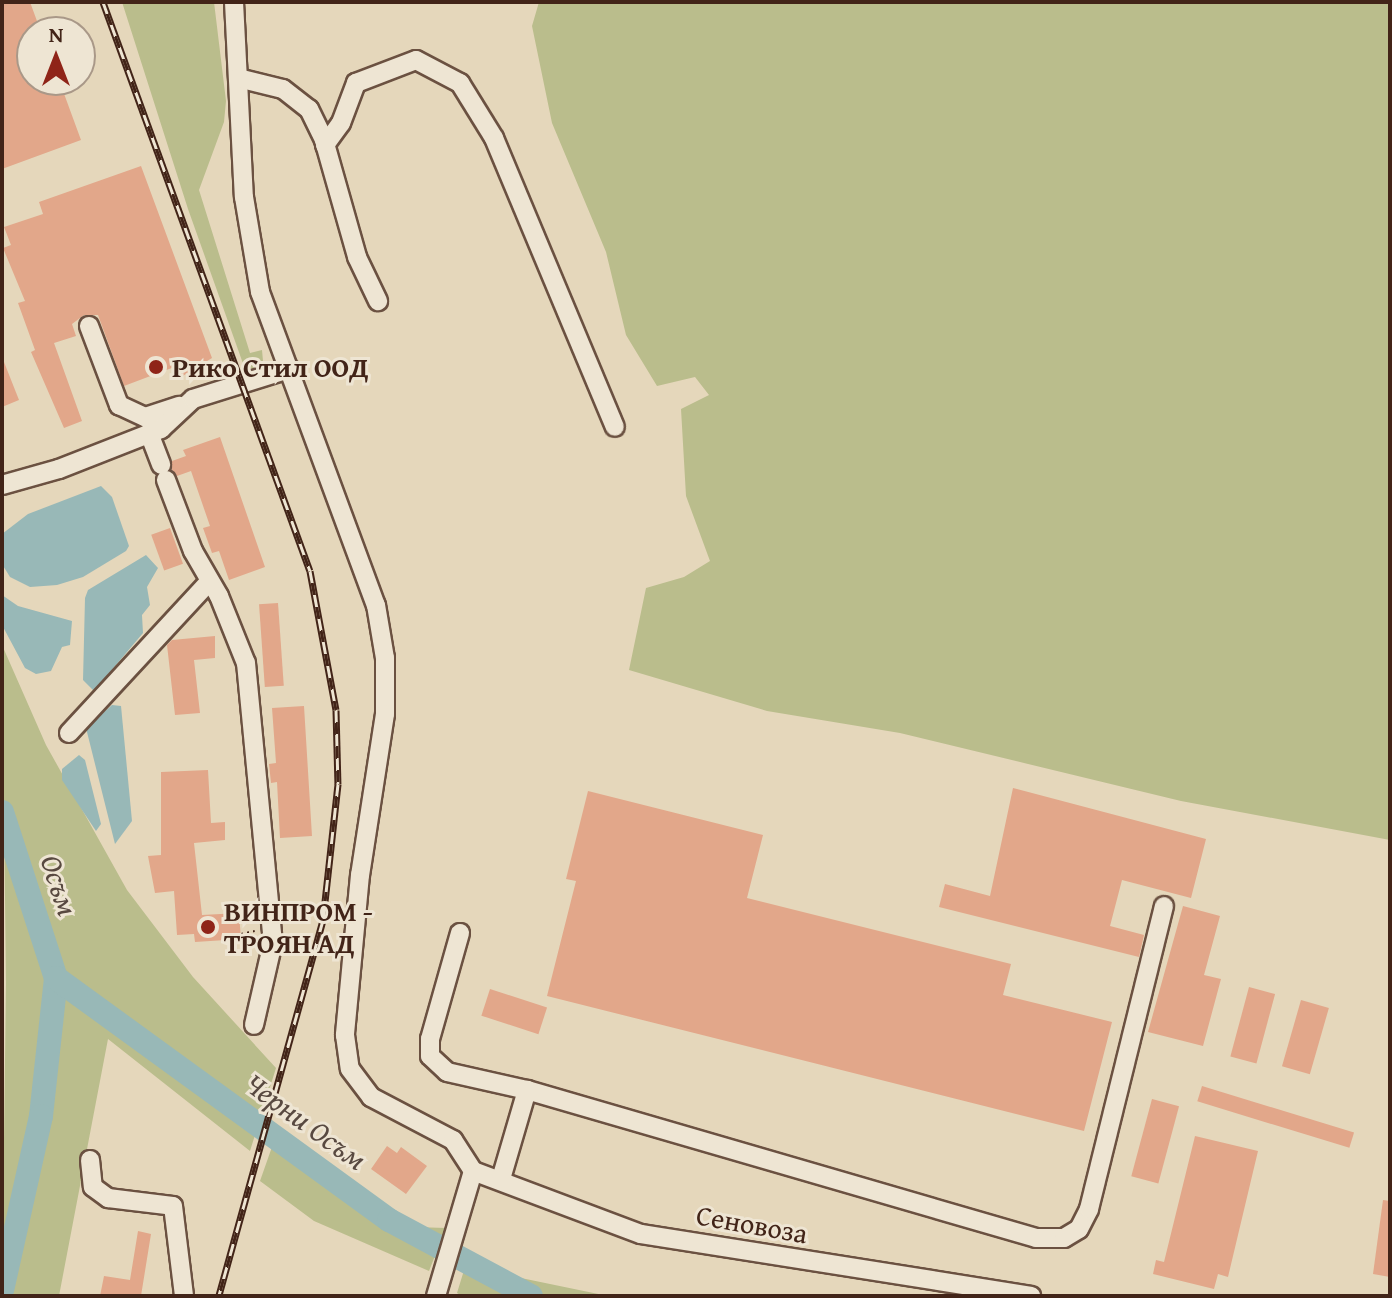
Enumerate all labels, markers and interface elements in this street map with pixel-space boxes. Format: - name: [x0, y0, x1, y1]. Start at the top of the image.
- north arrow: [16, 16, 96, 96]
- text: N: [49, 18, 63, 50]
- place label: Рико Стил ООД: [172, 350, 369, 384]
- marker: Рико Стил ООД: [147, 358, 165, 376]
- water label: Осъм: [33, 850, 87, 920]
- place label: ВИНПРОМ - ТРОЯН АД: [224, 894, 373, 960]
- marker: ВИНПРОМ - ТРОЯН АД: [199, 918, 217, 936]
- water label: Черни Осъм: [238, 1065, 374, 1177]
- street label: Сеновоза: [694, 1198, 810, 1250]

